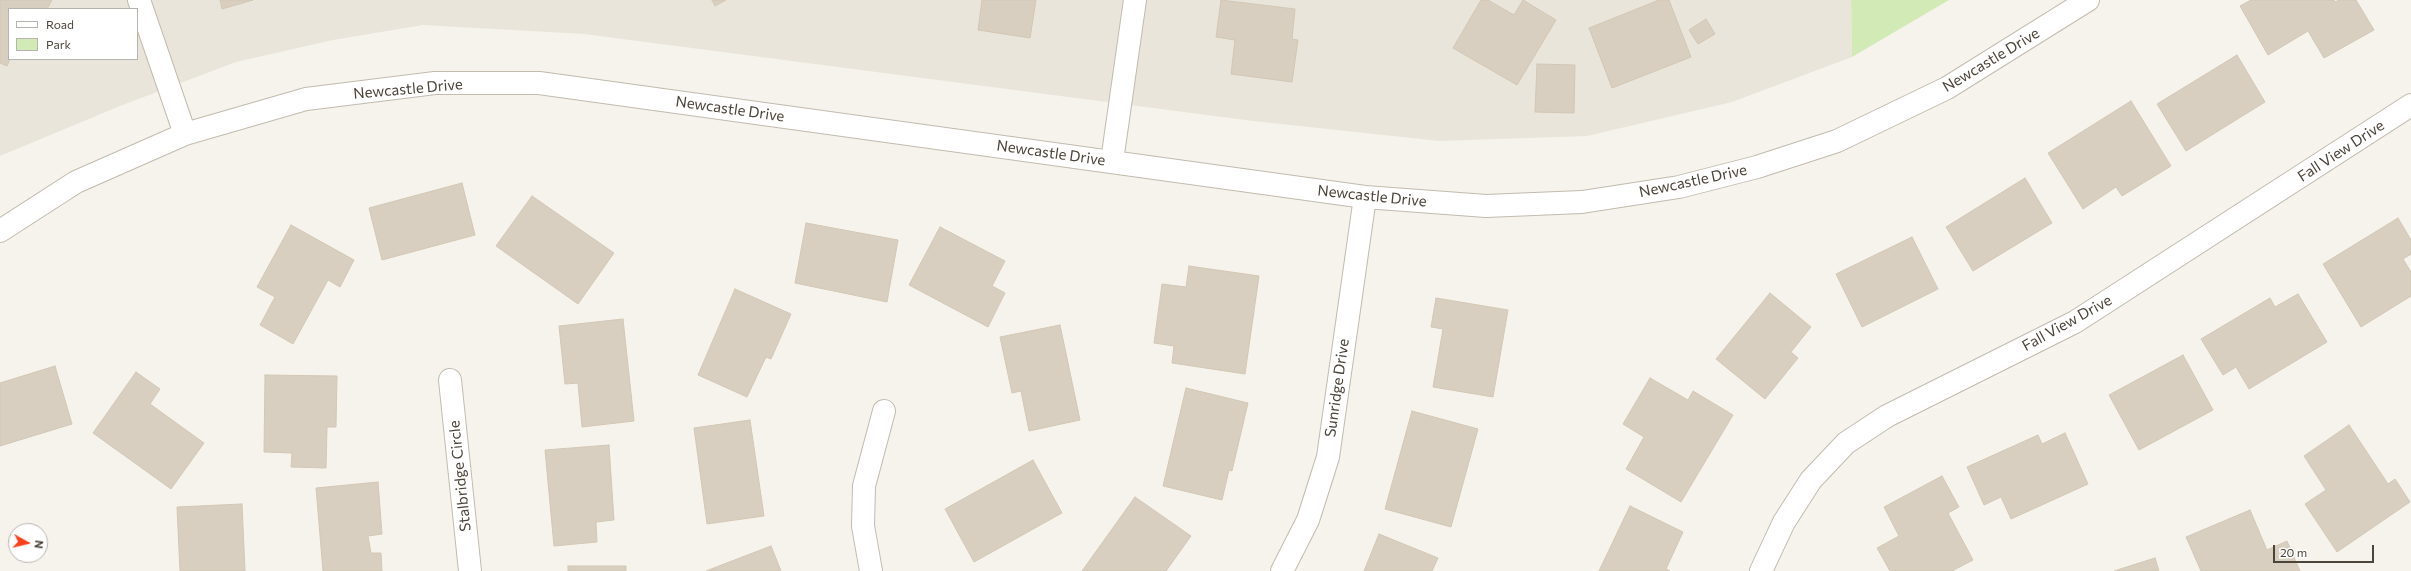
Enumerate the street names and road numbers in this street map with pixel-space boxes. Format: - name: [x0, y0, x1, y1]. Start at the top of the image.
- street label: Newcastle Drive: [1939, 24, 2043, 96]
- street label: Newcastle Drive: [353, 75, 463, 103]
- street label: Newcastle Drive: [674, 92, 786, 126]
- street label: Fall View Drive: [2294, 116, 2388, 186]
- street label: Newcastle Drive: [995, 136, 1107, 170]
- street label: Newcastle Drive: [1637, 161, 1749, 201]
- street label: Newcastle Drive: [1316, 181, 1428, 211]
- street label: Fall View Drive: [2019, 291, 2115, 355]
- street label: Sunridge Drive: [1321, 338, 1353, 438]
- street label: Stalbridge Circle: [445, 420, 475, 532]

